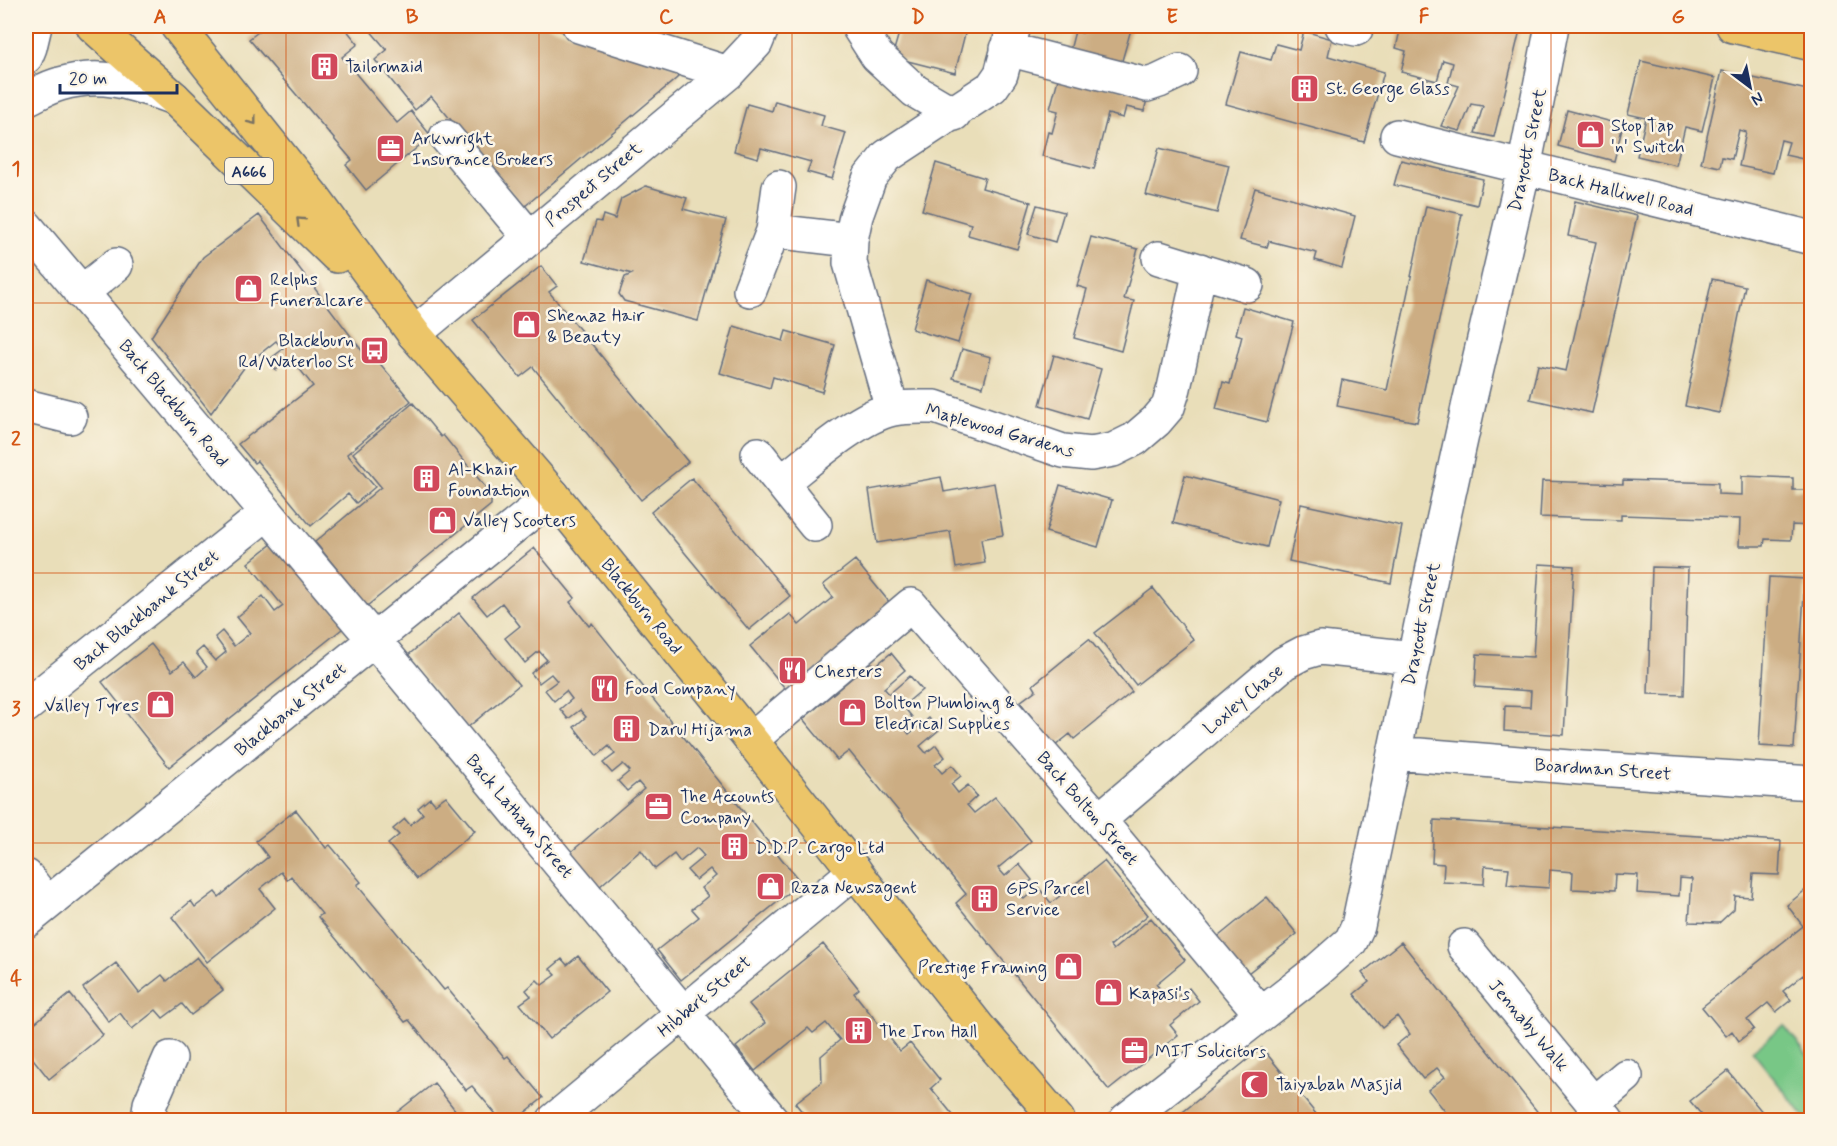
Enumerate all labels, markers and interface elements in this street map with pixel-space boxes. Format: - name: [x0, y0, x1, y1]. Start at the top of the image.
- text: A: [153, 4, 167, 31]
- text: B: [406, 4, 419, 31]
- text: C: [659, 4, 674, 31]
- text: D: [911, 4, 925, 31]
- text: E: [1166, 4, 1178, 31]
- text: F: [1419, 4, 1430, 31]
- text: G: [1671, 4, 1685, 31]
- building icon: Tailormaid: [308, 50, 340, 82]
- place label: Tailormaid: [345, 55, 423, 79]
- scale bar: [60, 57, 177, 95]
- north arrow: [1720, 57, 1780, 117]
- text: 20 m: [69, 67, 107, 91]
- building icon: St. George Glass: [1289, 72, 1321, 104]
- place label: St. George Glass: [1326, 77, 1450, 102]
- street label: Draycott Street: [1503, 86, 1553, 214]
- text: N: [1747, 87, 1767, 110]
- one-way arrow: [245, 114, 256, 125]
- place label: Stop Tap 'n' Switch: [1611, 114, 1685, 159]
- shop icon: Stop Tap 'n' Switch: [1574, 119, 1606, 151]
- place label: Arkwright Insurance Brokers: [412, 127, 553, 172]
- office icon: Arkwright Insurance Brokers: [375, 132, 407, 164]
- street label: Prospect Street: [540, 137, 647, 232]
- text: 1: [12, 156, 20, 183]
- road number: A666: [225, 158, 273, 184]
- street label: Back Halliwell Road: [1546, 163, 1696, 223]
- one-way arrow: [297, 217, 308, 228]
- place label: Relphs Funeralcare: [270, 268, 363, 313]
- shop icon: Relphs Funeralcare: [233, 273, 265, 305]
- place label: Shenaz Hair & Beauty: [547, 304, 645, 349]
- shop icon: Shenaz Hair & Beauty: [510, 309, 542, 341]
- place label: Blackburn Rd/Waterloo St: [238, 329, 354, 374]
- bus stop icon: Blackburn Rd/Waterloo St: [359, 334, 391, 366]
- street label: Back Blackburn Road: [113, 335, 234, 472]
- street label: Maplewood Gardens: [923, 398, 1077, 464]
- text: 2: [11, 426, 21, 453]
- place label: Al-Khair Foundation: [448, 458, 530, 503]
- building icon: Al-Khair Foundation: [411, 463, 443, 495]
- shop icon: Valley Scooters: [426, 504, 458, 536]
- place label: Valley Scooters: [463, 509, 576, 533]
- street label: Back Blackbank Street: [69, 545, 224, 677]
- street label: Blackburn Road: [595, 554, 687, 660]
- street label: Draycott Street: [1397, 560, 1447, 688]
- restaurant icon: Chesters: [777, 655, 809, 687]
- street label: Blackbank Street: [230, 657, 352, 762]
- street label: Loxley Chase: [1199, 659, 1289, 740]
- place label: Chesters: [814, 660, 882, 684]
- restaurant icon: Food Company: [588, 672, 620, 704]
- place label: Food Company: [625, 677, 736, 701]
- shop icon: Valley Tyres: [144, 689, 176, 721]
- place label: Bolton Plumbing & Electrical Supplies: [874, 691, 1015, 736]
- place label: Valley Tyres: [44, 694, 139, 718]
- text: 3: [11, 696, 21, 723]
- shop icon: Bolton Plumbing & Electrical Supplies: [837, 696, 869, 728]
- building icon: Darul Hijama: [611, 713, 643, 745]
- place label: Darul Hijama: [648, 718, 752, 742]
- street label: Back Bolton Street: [1031, 747, 1144, 871]
- street label: Back Latham Street: [460, 750, 578, 884]
- street label: Boardman Street: [1534, 753, 1672, 787]
- place label: The Accounts Company: [680, 785, 774, 830]
- office icon: The Accounts Company: [643, 790, 675, 822]
- building icon: D.D.P. Cargo Ltd: [718, 831, 750, 863]
- place label: D.D.P. Cargo Ltd: [755, 836, 884, 861]
- shop icon: Raza Newsagent: [754, 871, 786, 903]
- place label: Raza Newsagent: [791, 876, 917, 901]
- place label: GPS Parcel Service: [1006, 877, 1090, 922]
- building icon: GPS Parcel Service: [969, 882, 1001, 914]
- street label: Hibbert Street: [653, 950, 757, 1043]
- shop icon: Prestige Framing: [1052, 951, 1084, 983]
- place label: Prestige Framing: [918, 956, 1047, 981]
- text: 4: [10, 966, 22, 993]
- street label: Jennaby Walk: [1483, 975, 1574, 1077]
- shop icon: Kapasi's: [1092, 977, 1124, 1009]
- place label: Kapasi's: [1129, 982, 1190, 1006]
- building icon: The Iron Hall: [842, 1015, 874, 1047]
- place label: The Iron Hall: [879, 1020, 977, 1044]
- office icon: MIT Solicitors: [1118, 1035, 1150, 1067]
- place label: MIT Solicitors: [1155, 1040, 1266, 1064]
- mosque icon: Taiyabah Masjid: [1239, 1068, 1271, 1100]
- place label: Taiyabah Masjid: [1276, 1073, 1402, 1097]

